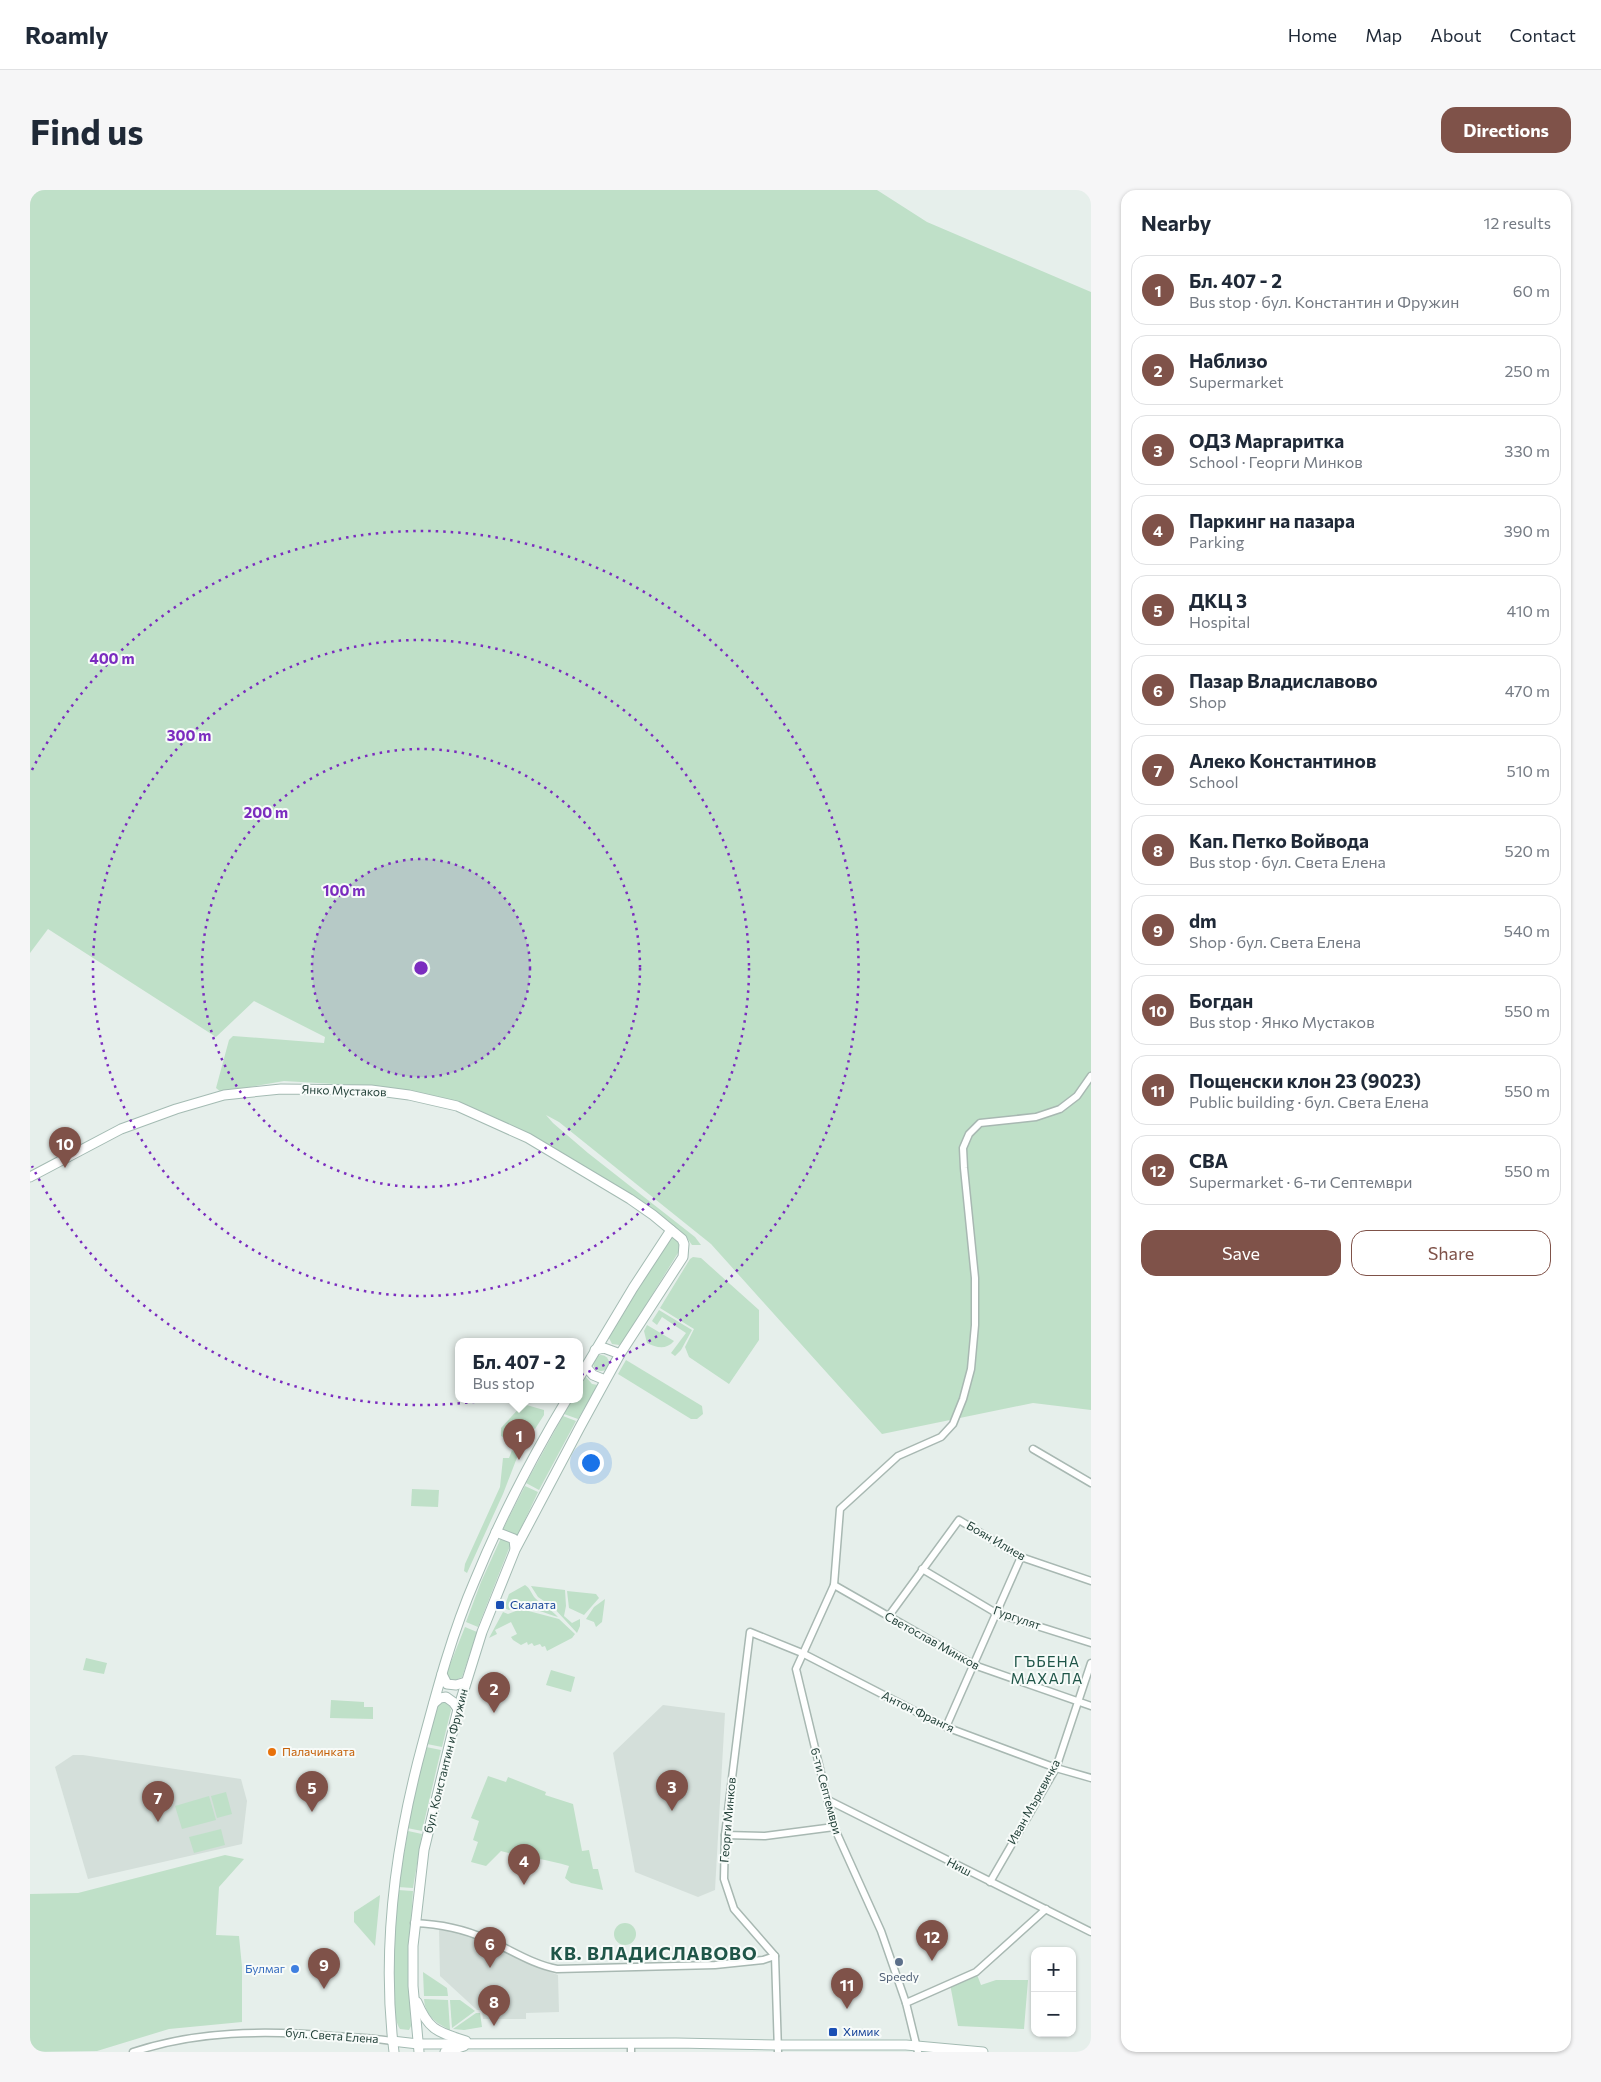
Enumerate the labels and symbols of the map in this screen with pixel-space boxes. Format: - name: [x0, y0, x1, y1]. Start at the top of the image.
- text: 400 m: [89, 649, 135, 667]
- text: 300 m: [167, 726, 211, 744]
- text: 200 m: [244, 803, 288, 821]
- text: 100 m: [323, 881, 365, 899]
- centre of rings: [412, 959, 430, 977]
- street label: Янко Мустаков: [301, 1082, 387, 1098]
- pin: 10: [49, 1127, 81, 1168]
- pin: 1: [503, 1419, 535, 1460]
- your location: [578, 1450, 604, 1476]
- street label: Боян Илиев: [965, 1518, 1028, 1563]
- place label: Скалата: [510, 1597, 556, 1611]
- marker: Скалата: [494, 1599, 506, 1611]
- street label: Гургулят: [992, 1602, 1043, 1632]
- street label: Светослав Минков: [883, 1608, 982, 1672]
- district label: ГЪБЕНА МАХАЛА: [1011, 1652, 1083, 1687]
- pin: 2: [478, 1672, 510, 1713]
- street label: бул. Константин и Фружин: [420, 1687, 470, 1835]
- street label: Антон Франгя: [880, 1688, 957, 1735]
- place label: Палачинката: [282, 1744, 355, 1758]
- marker: Палачинката: [266, 1746, 278, 1758]
- street label: 6-ти Септември: [809, 1746, 845, 1836]
- street label: Иван Мърквичка: [1004, 1757, 1062, 1847]
- pin: 3: [656, 1770, 688, 1811]
- pin: 5: [296, 1771, 328, 1812]
- street label: Георги Минков: [716, 1777, 738, 1863]
- pin: 7: [142, 1781, 174, 1822]
- pin: 4: [508, 1844, 540, 1885]
- street label: Ниш: [945, 1854, 974, 1878]
- pin: 12: [916, 1920, 948, 1961]
- pin: 6: [474, 1927, 506, 1968]
- district label: КВ. ВЛАДИСЛАВОВО: [550, 1942, 758, 1964]
- pin: 9: [308, 1948, 340, 1989]
- marker: Speedy: [893, 1956, 905, 1968]
- place label: Булмаг: [245, 1961, 285, 1975]
- marker: Булмаг: [289, 1963, 301, 1975]
- pin: 11: [831, 1968, 863, 2009]
- place label: Speedy: [879, 1969, 919, 1983]
- pin: 8: [478, 1985, 510, 2026]
- place label: Химик: [843, 2024, 880, 2038]
- street label: бул. Света Елена: [285, 2025, 379, 2045]
- marker: Химик: [827, 2026, 839, 2038]

